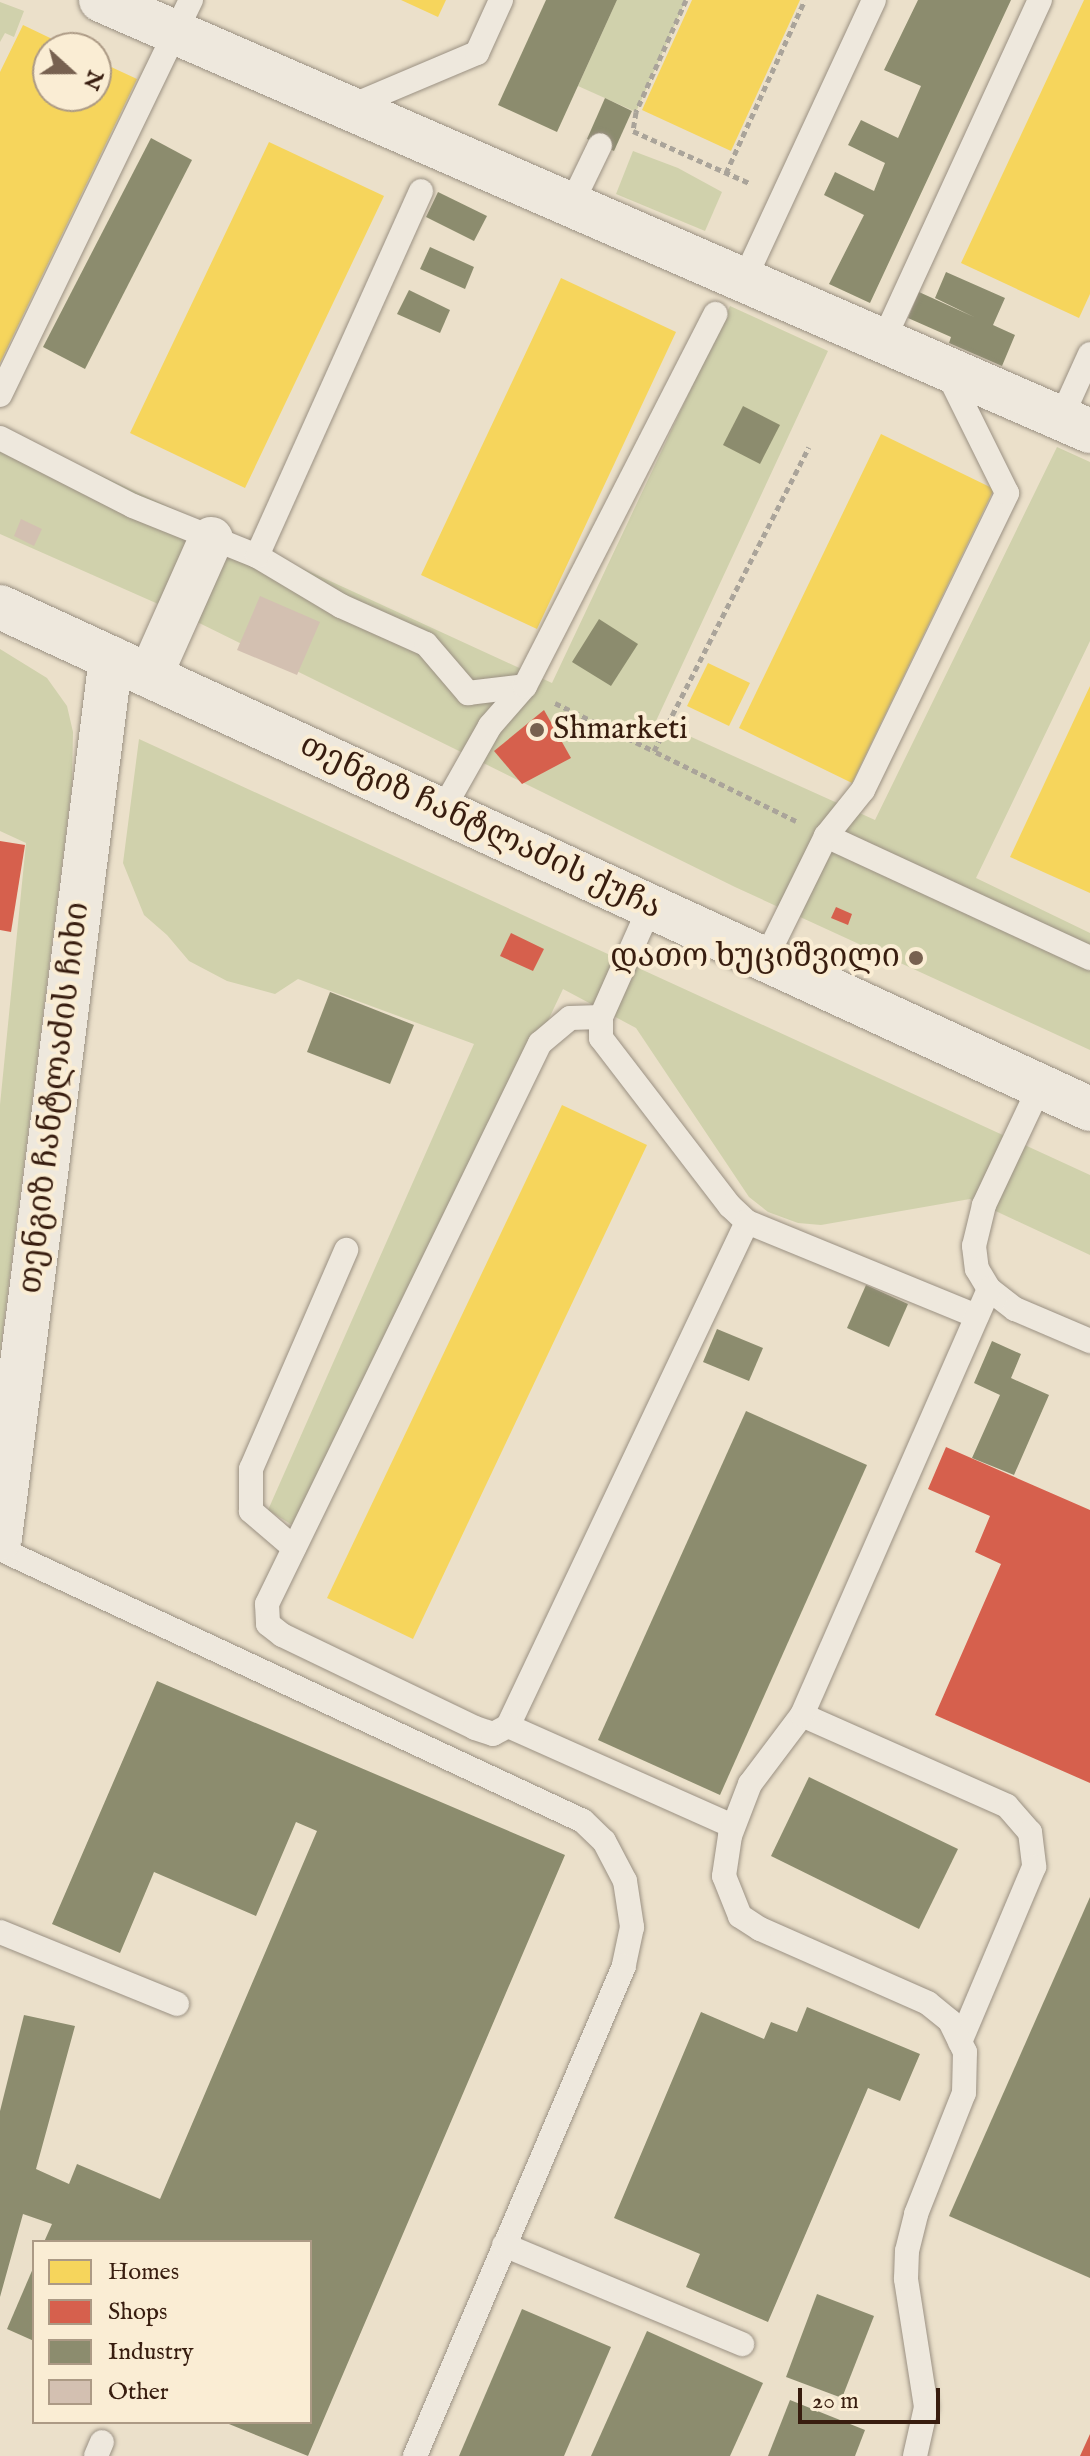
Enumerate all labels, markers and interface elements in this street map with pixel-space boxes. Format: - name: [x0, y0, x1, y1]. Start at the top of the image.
- north arrow: [32, 32, 112, 112]
- text: N: [76, 66, 109, 94]
- place label: Shmarketi: [553, 711, 688, 749]
- marker: Shmarketi: [528, 721, 546, 739]
- street label: თენგიზ ჩანტლაძის ქუჩა: [293, 727, 667, 929]
- street label: თენგიზ ჩანტლაძის ჩიხი: [13, 900, 99, 1296]
- place label: დათო ხუციშვილი: [610, 939, 900, 977]
- marker: დათო ხუციშვილი: [907, 949, 925, 967]
- legend: [32, 2240, 312, 2424]
- text: Homes: [108, 2257, 179, 2288]
- text: Shops: [108, 2297, 167, 2328]
- text: Industry: [108, 2337, 194, 2368]
- scale bar: [802, 2372, 944, 2422]
- text: Other: [108, 2377, 169, 2408]
- text: 20 m: [812, 2386, 859, 2417]

